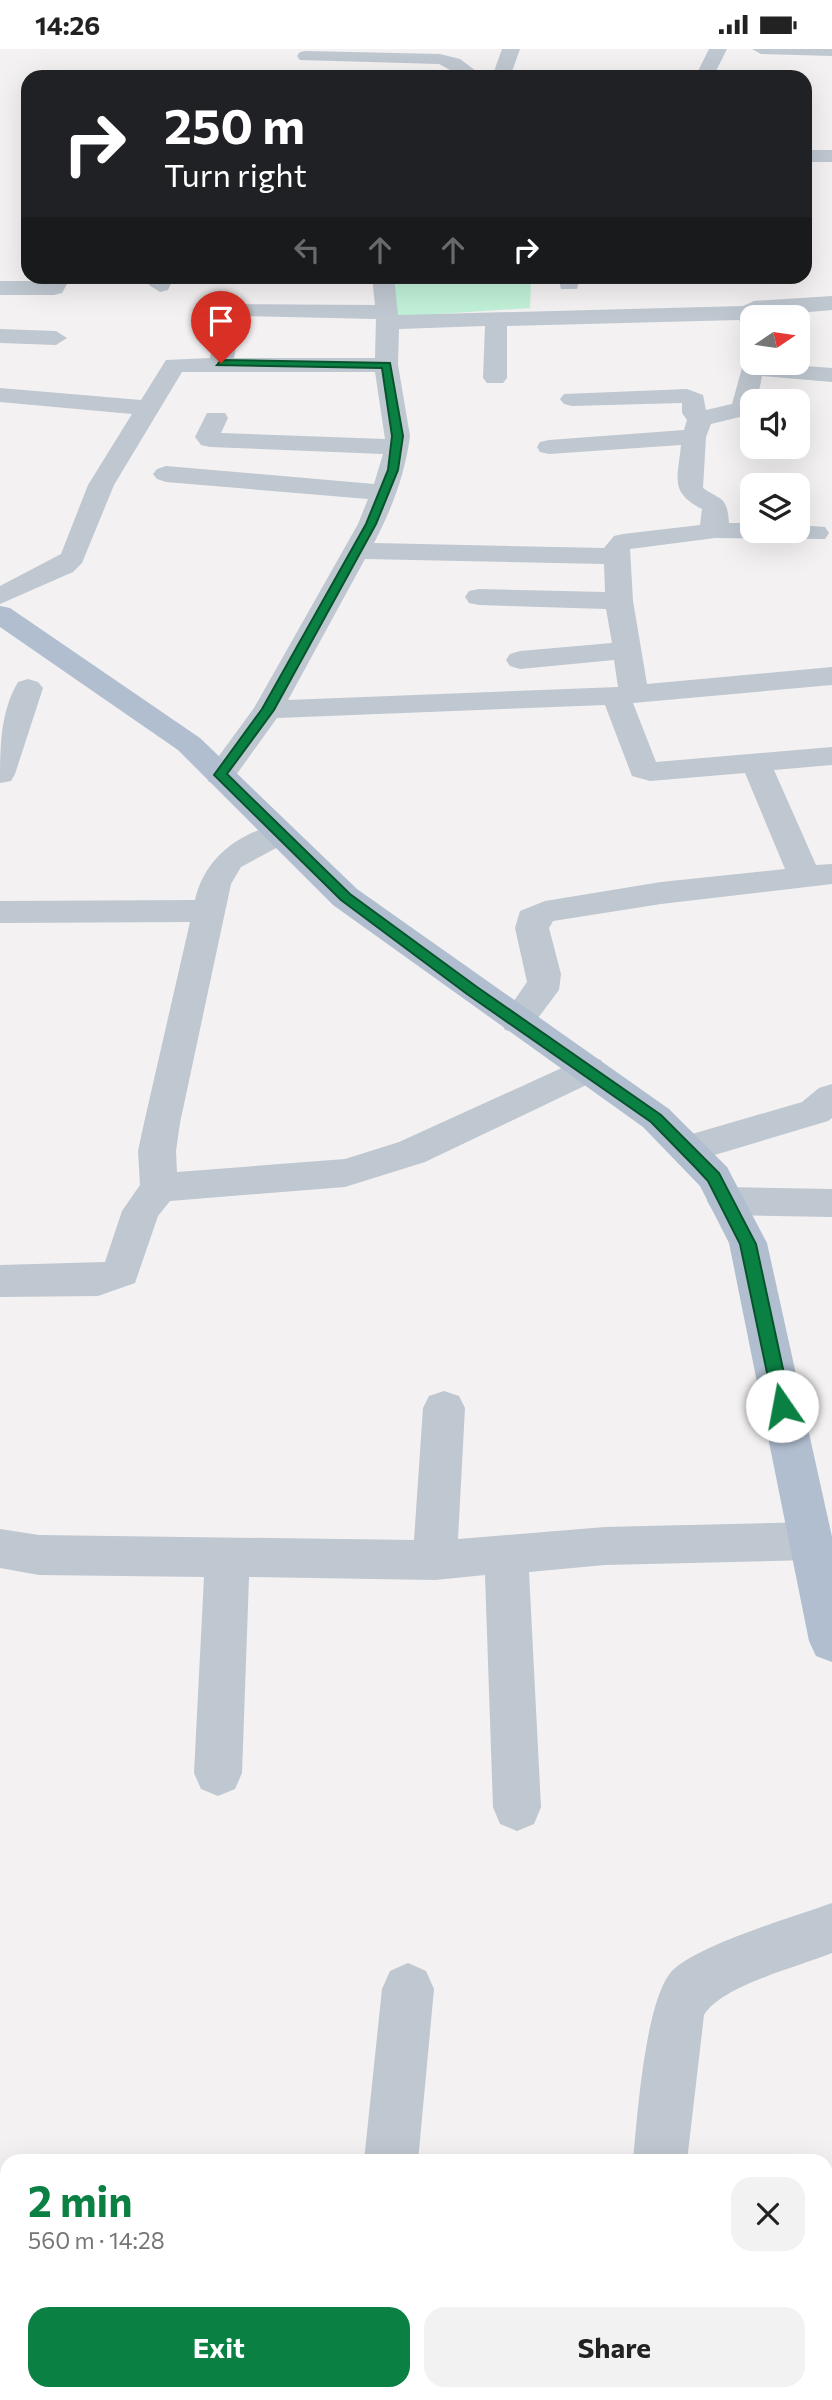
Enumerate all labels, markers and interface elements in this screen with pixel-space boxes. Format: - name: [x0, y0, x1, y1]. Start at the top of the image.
- text: 14:26: [35, 9, 100, 40]
- text: 250 m: [164, 94, 305, 154]
- icon: right: [49, 98, 140, 189]
- text: Turn right: [164, 154, 307, 194]
- icon: left: [288, 231, 326, 269]
- icon: ahead: [361, 231, 399, 269]
- icon: ahead: [434, 231, 472, 269]
- icon: right: [507, 231, 545, 269]
- pin: [191, 291, 251, 363]
- icon: arrive: [202, 302, 240, 340]
- north arrow: [740, 305, 810, 375]
- map controls: [740, 305, 810, 543]
- button: sound: [740, 389, 810, 459]
- button: layers: [740, 473, 810, 543]
- position arrow: [745, 1369, 819, 1443]
- text: 2 min: [28, 2174, 133, 2226]
- button: close: [731, 2177, 805, 2251]
- text: 560 m · 14:28: [28, 2226, 165, 2254]
- button: Exit: [28, 2307, 410, 2387]
- button: Share: [424, 2307, 805, 2387]

